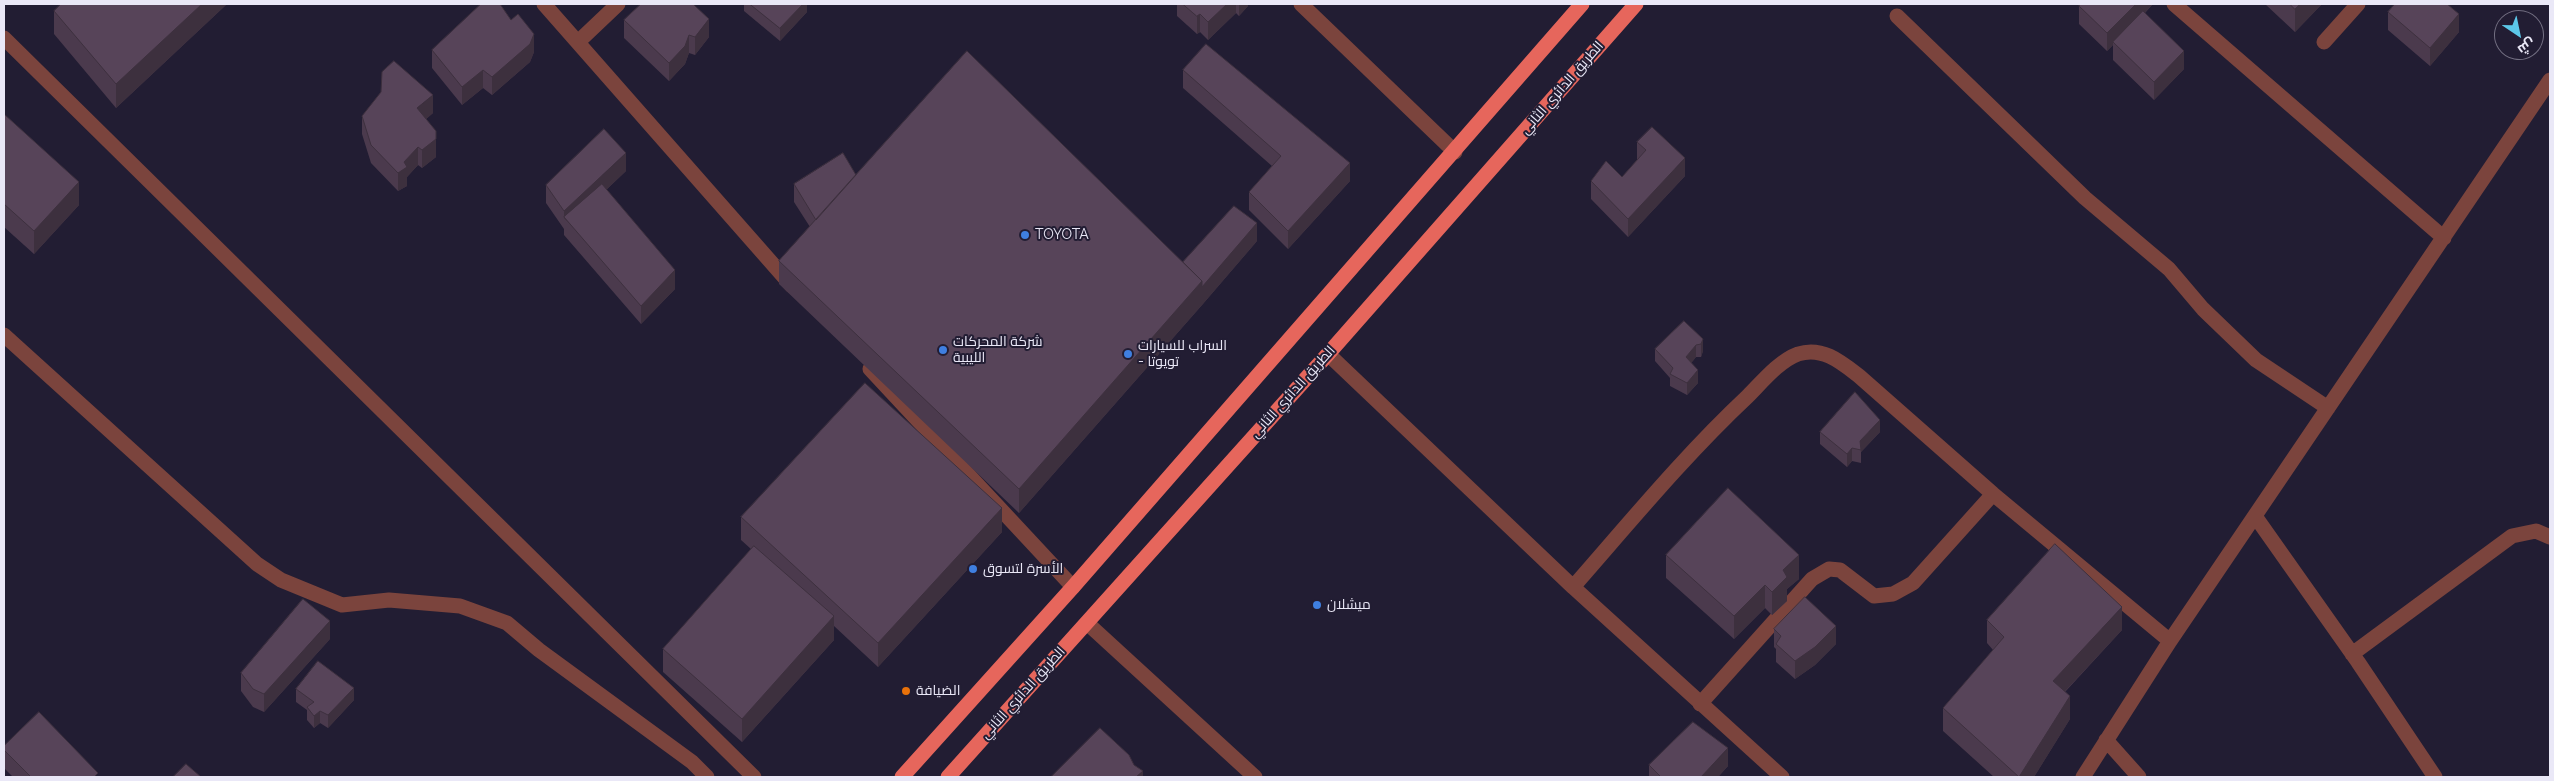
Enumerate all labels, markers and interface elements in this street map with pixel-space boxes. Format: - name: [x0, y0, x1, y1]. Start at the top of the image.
- north arrow: [2494, 10, 2544, 60]
- text: ش: [2515, 35, 2539, 58]
- street label: الطريق الدائري الثاني: [1517, 38, 1607, 138]
- place label: TOYOTA: [1035, 227, 1089, 243]
- marker: TOYOTA: [1019, 229, 1031, 241]
- place label: شركة المحركات الليبية: [953, 334, 1043, 367]
- place label: السراب للسيارات - تويوتا: [1138, 338, 1227, 371]
- street label: الطريق الدائري الثاني: [1247, 342, 1339, 442]
- marker: شركة المحركات الليبية: [937, 344, 949, 356]
- marker: السراب للسيارات - تويوتا: [1122, 348, 1134, 360]
- place label: الأسرة لتسوق: [983, 561, 1063, 577]
- marker: الأسرة لتسوق: [967, 563, 979, 575]
- place label: ميشلان: [1327, 597, 1371, 613]
- marker: ميشلان: [1311, 599, 1323, 611]
- street label: الطريق الدائري الثاني: [977, 643, 1069, 743]
- place label: الضيافة: [916, 683, 960, 699]
- marker: الضيافة: [900, 685, 912, 697]

